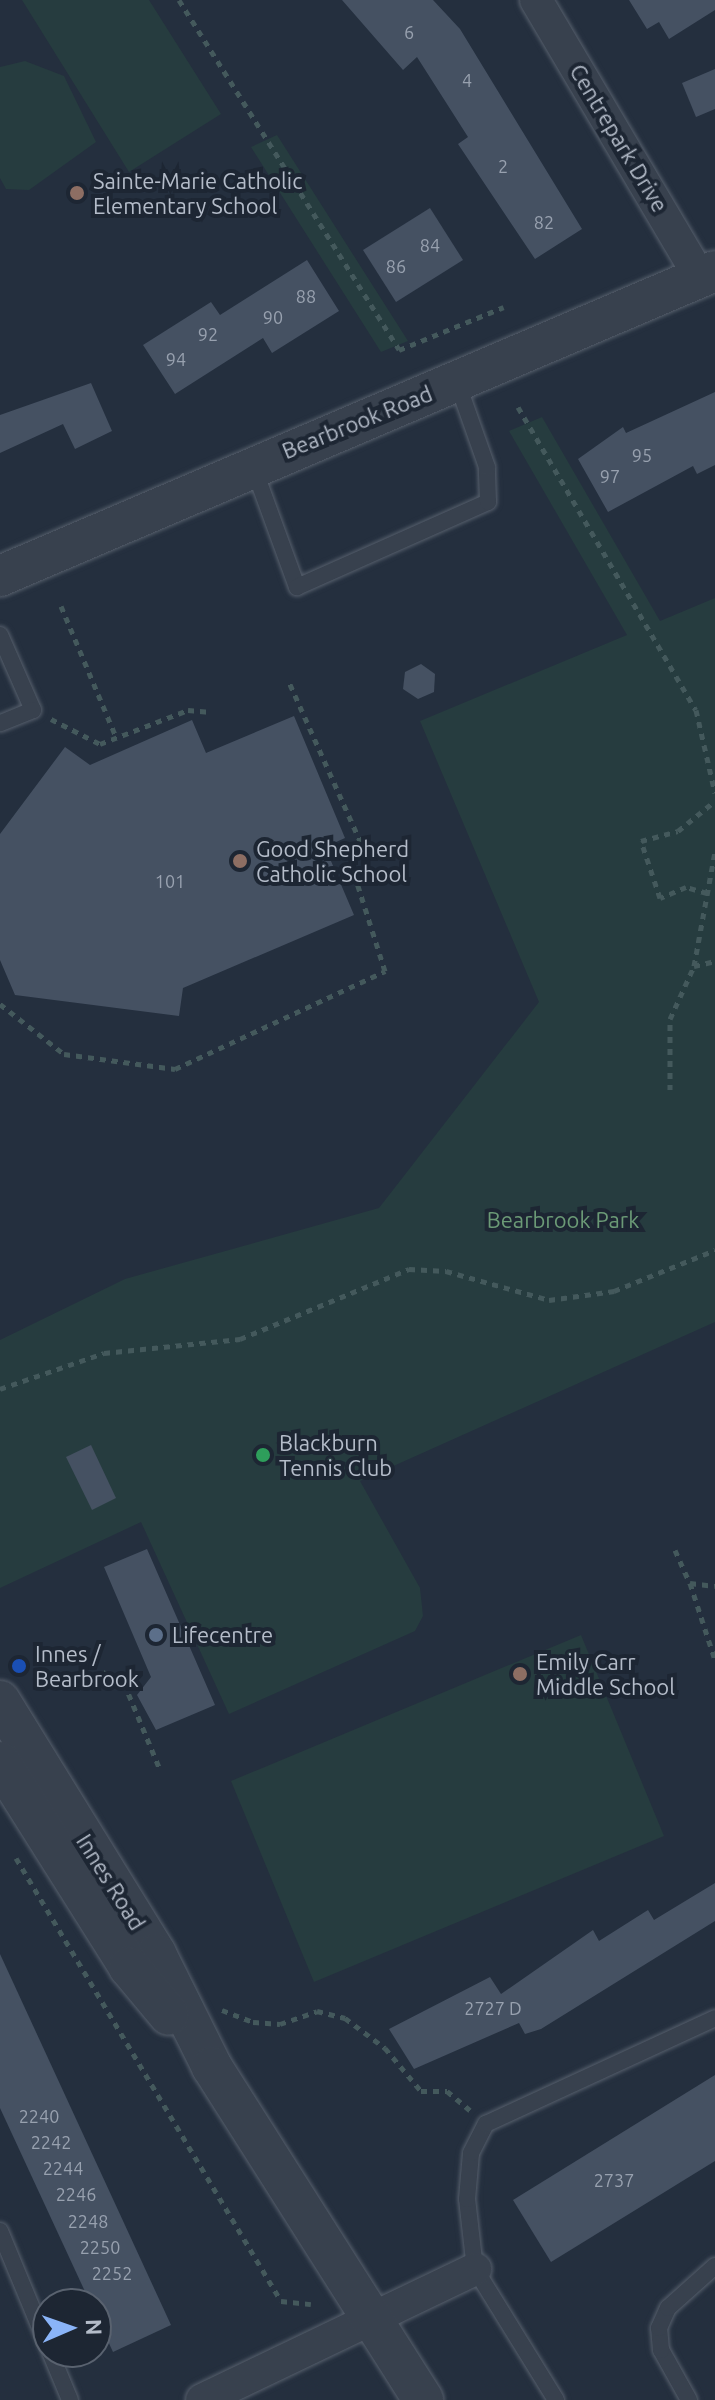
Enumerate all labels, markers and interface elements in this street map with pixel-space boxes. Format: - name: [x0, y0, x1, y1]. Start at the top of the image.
- house number: 6: [404, 21, 414, 43]
- street label: Centrepark Drive: [564, 59, 674, 217]
- house number: 4: [462, 69, 472, 91]
- house number: 2: [498, 155, 508, 177]
- place label: Sainte-Marie Catholic Elementary School: [93, 167, 302, 218]
- marker: Sainte-Marie Catholic Elementary School: [68, 184, 86, 202]
- house number: 82: [534, 211, 554, 233]
- house number: 84: [420, 234, 440, 256]
- house number: 86: [386, 255, 406, 277]
- house number: 88: [296, 285, 316, 307]
- house number: 90: [263, 306, 283, 328]
- house number: 92: [198, 323, 218, 345]
- house number: 94: [166, 348, 186, 370]
- street label: Bearbrook Road: [278, 380, 436, 464]
- house number: 95: [632, 444, 652, 466]
- house number: 97: [600, 465, 620, 487]
- place label: Good Shepherd Catholic School: [256, 835, 409, 886]
- marker: Good Shepherd Catholic School: [231, 852, 249, 870]
- house number: 101: [155, 870, 185, 892]
- park label: Bearbrook Park: [487, 1207, 639, 1233]
- place label: Blackburn Tennis Club: [279, 1429, 392, 1480]
- marker: Blackburn Tennis Club: [254, 1446, 272, 1464]
- place label: Lifecentre: [172, 1622, 273, 1648]
- marker: Lifecentre: [147, 1626, 165, 1644]
- place label: Innes / Bearbrook: [35, 1640, 139, 1692]
- place label: Emily Carr Middle School: [536, 1648, 675, 1700]
- marker: Innes / Bearbrook: [10, 1657, 28, 1675]
- marker: Emily Carr Middle School: [511, 1665, 529, 1683]
- street label: Innes Road: [71, 1829, 151, 1935]
- house number: 2727 D: [464, 1997, 522, 2019]
- house number: 2240: [19, 2105, 59, 2127]
- house number: 2242: [31, 2131, 71, 2153]
- house number: 2244: [43, 2157, 83, 2179]
- house number: 2737: [594, 2169, 634, 2191]
- house number: 2246: [56, 2183, 96, 2205]
- house number: 2248: [68, 2210, 108, 2232]
- house number: 2250: [80, 2236, 120, 2258]
- house number: 2252: [92, 2262, 132, 2284]
- north arrow: [32, 2288, 112, 2368]
- text: N: [82, 2319, 107, 2336]

